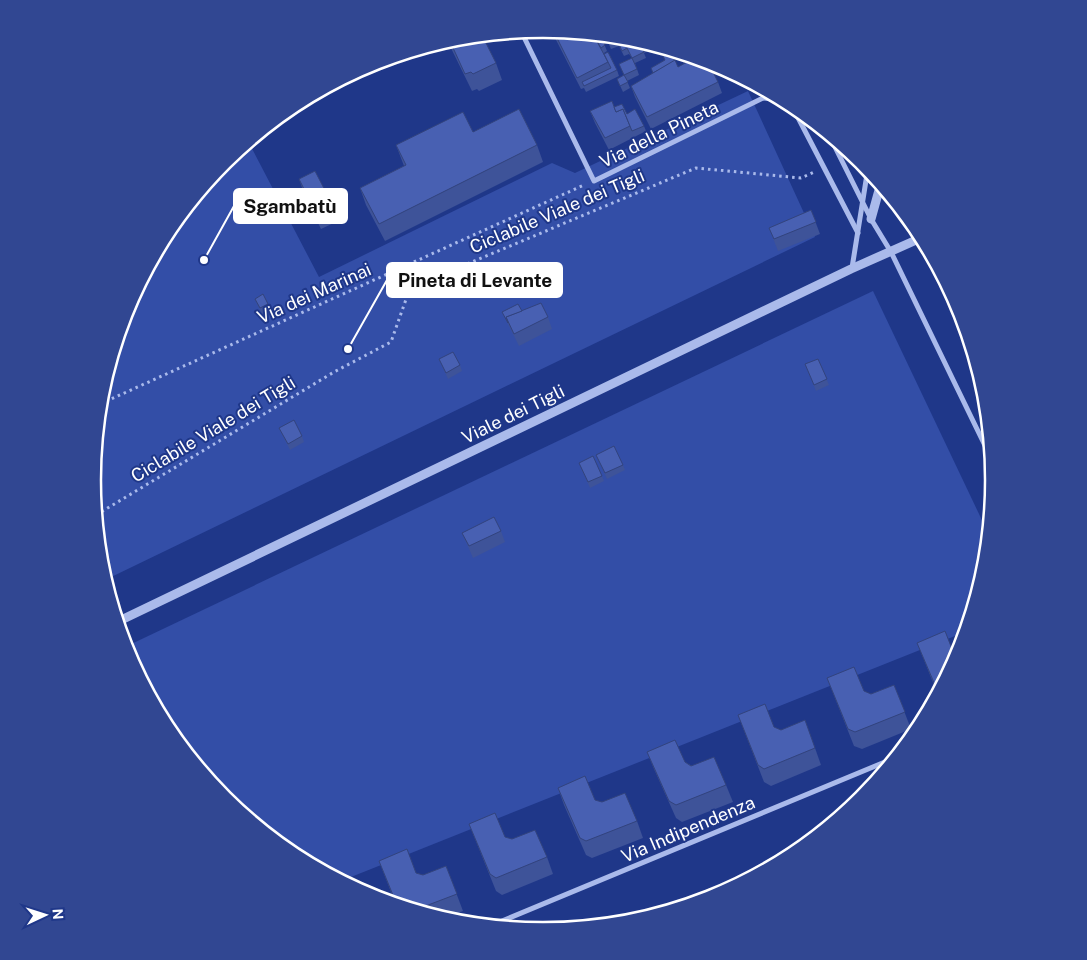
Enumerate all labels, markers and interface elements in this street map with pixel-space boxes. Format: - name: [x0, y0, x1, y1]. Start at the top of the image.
- street label: Via della Pineta: [596, 96, 722, 172]
- street label: Ciclabile Viale dei Tigli: [466, 165, 648, 257]
- callout: Sgambatù: [234, 189, 347, 223]
- text: Sgambatù: [243, 195, 337, 217]
- street label: Via dei Marinai: [254, 258, 374, 328]
- callout: Pineta di Levante: [387, 263, 562, 297]
- text: Pineta di Levante: [398, 269, 552, 291]
- street label: Ciclabile Viale dei Tigli: [127, 372, 299, 486]
- street label: Viale dei Tigli: [458, 380, 568, 448]
- street label: Via Indipendenza: [618, 791, 758, 867]
- north arrow: [20, 890, 70, 940]
- text: N: [50, 908, 66, 920]

